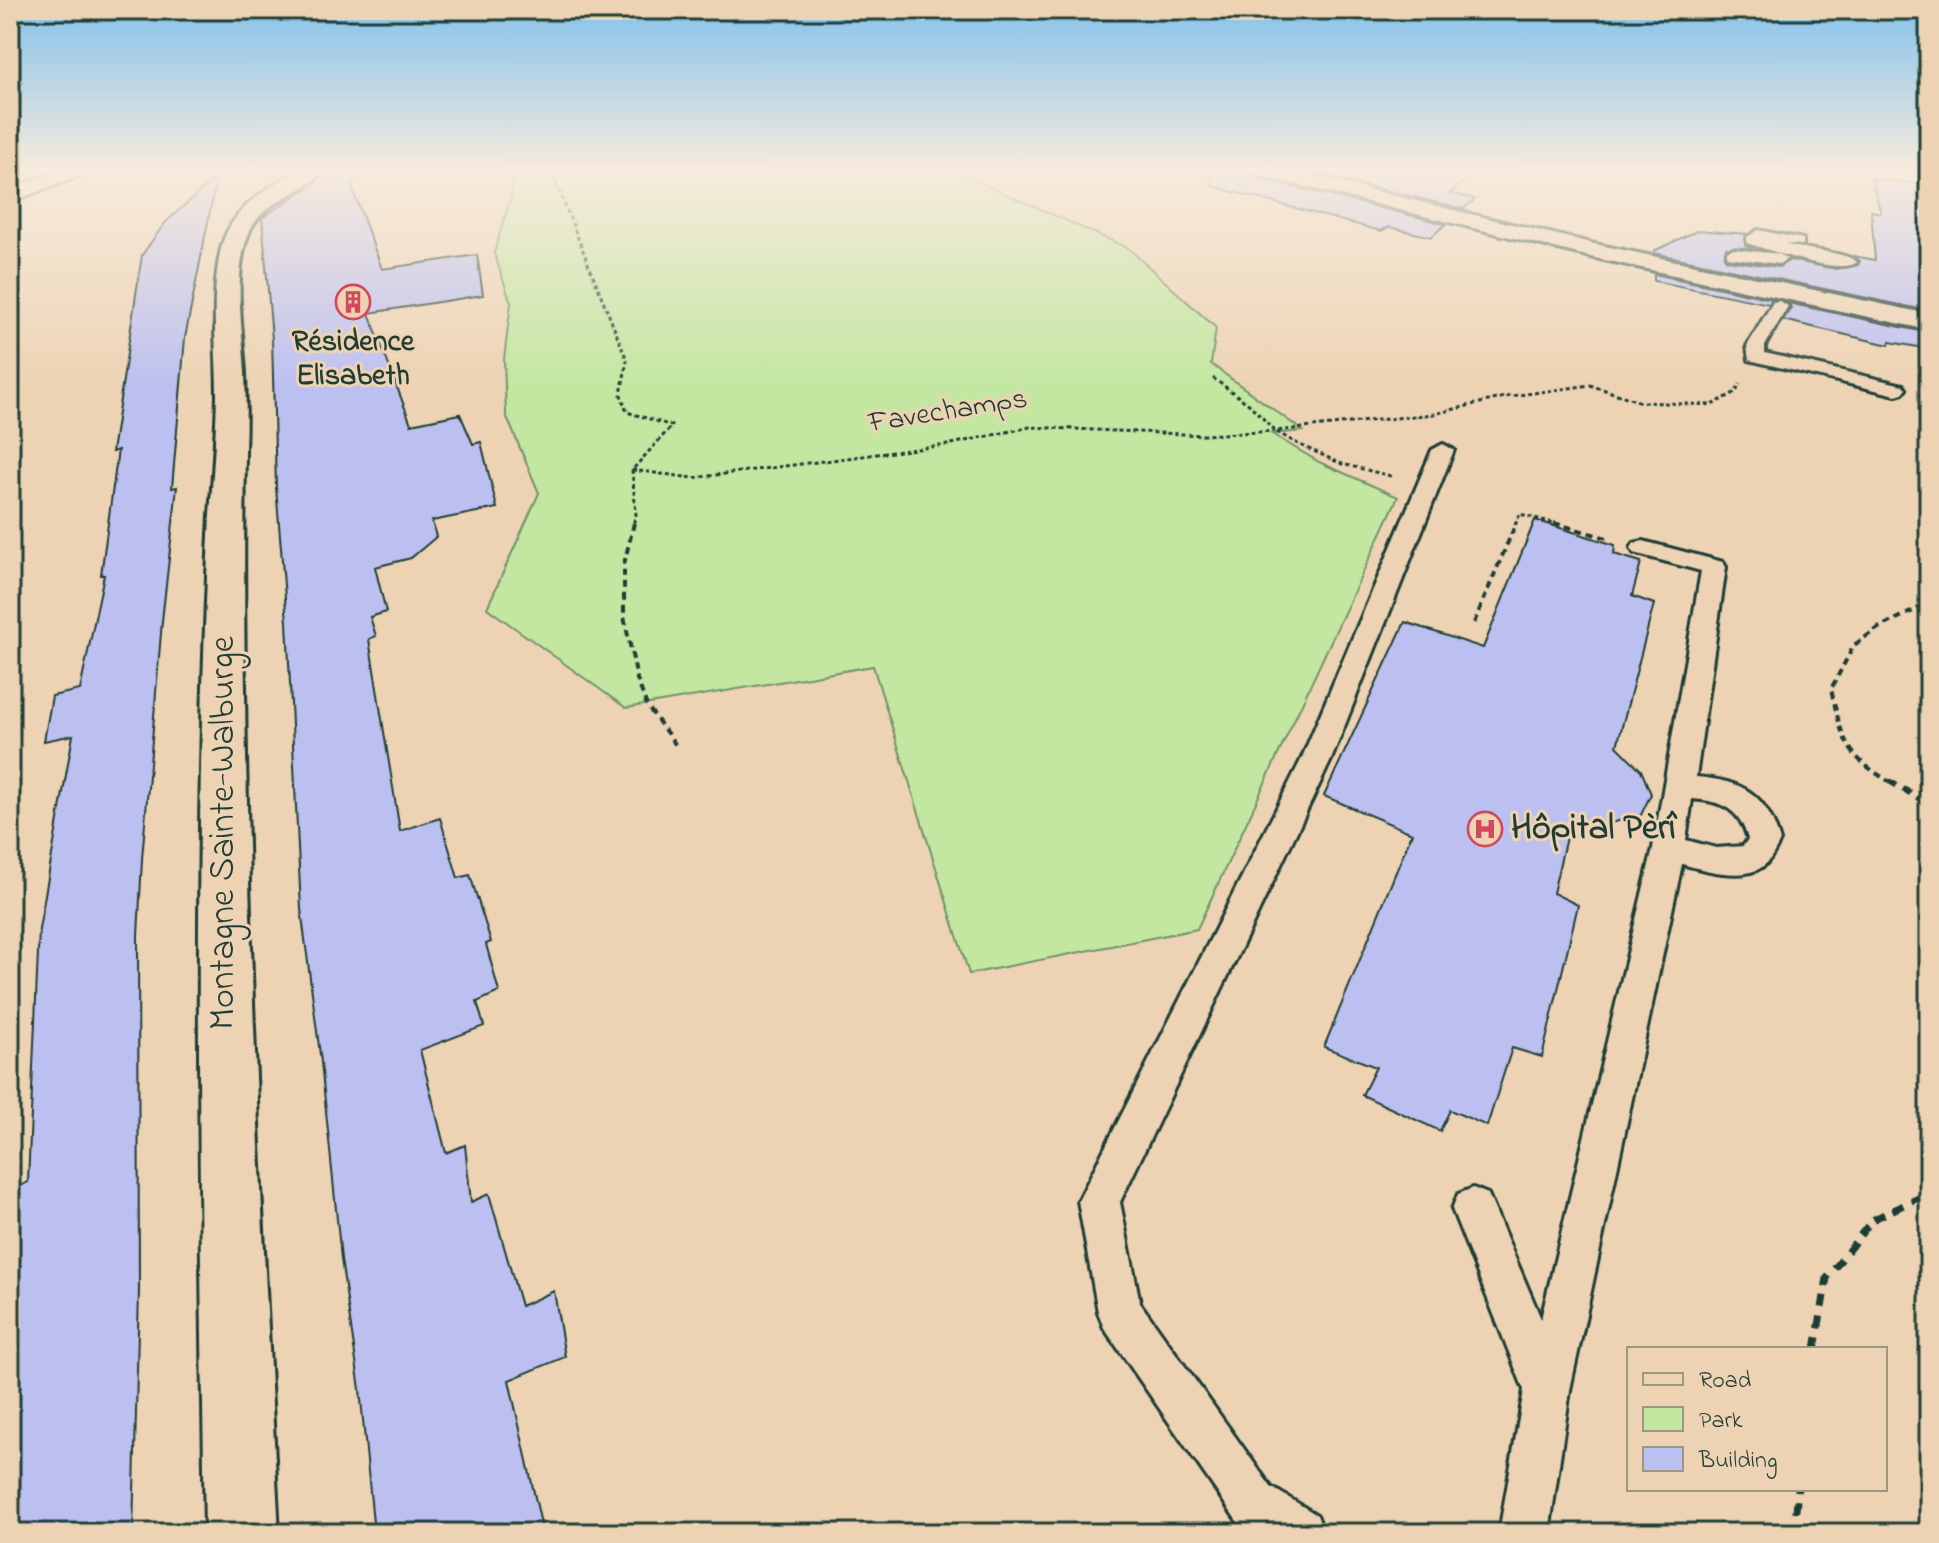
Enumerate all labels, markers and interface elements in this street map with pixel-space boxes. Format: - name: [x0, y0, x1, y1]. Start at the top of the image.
- building icon: Résidence Elisabeth: [334, 283, 372, 321]
- place label: Résidence Elisabeth: [292, 321, 416, 399]
- street label: Favechamps: [864, 378, 1031, 446]
- street label: Montagne Sainte-Walburge: [198, 635, 251, 1030]
- place label: Hôpital Pèrî: [1511, 803, 1678, 856]
- hospital icon: Hôpital Pèrî: [1466, 810, 1504, 848]
- legend: [1627, 1347, 1887, 1491]
- text: Road: [1699, 1364, 1752, 1399]
- text: Park: [1699, 1404, 1743, 1439]
- text: Building: [1698, 1444, 1778, 1479]

